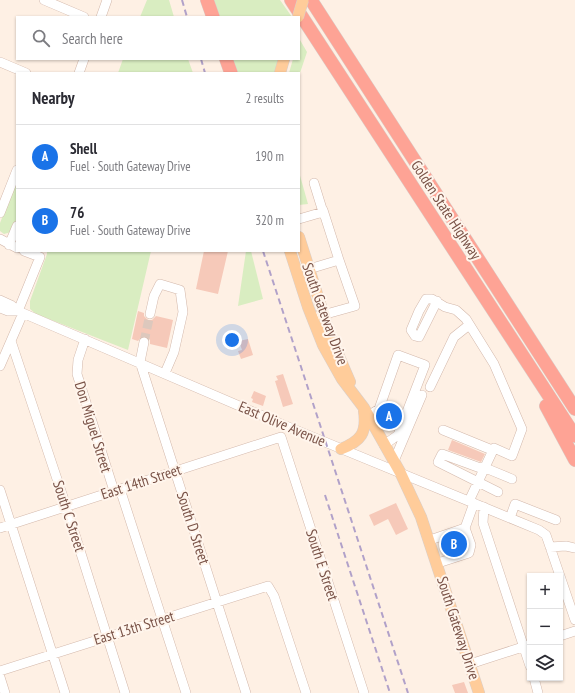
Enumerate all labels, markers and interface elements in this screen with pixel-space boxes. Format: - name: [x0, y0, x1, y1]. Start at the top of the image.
- search box: [16, 16, 300, 60]
- icon: search: [30, 27, 52, 49]
- text: Search here: [62, 29, 123, 48]
- text: Nearby: [32, 87, 75, 109]
- text: 2 results: [245, 90, 284, 107]
- text: Shell: [70, 139, 97, 158]
- text: A: [42, 148, 48, 165]
- text: 190 m: [255, 148, 284, 165]
- street label: Golden State Highway: [407, 156, 486, 263]
- text: Fuel · South Gateway Drive: [70, 158, 191, 175]
- text: 76: [70, 203, 84, 222]
- text: B: [42, 212, 48, 229]
- text: 320 m: [255, 212, 284, 229]
- text: Fuel · South Gateway Drive: [70, 222, 191, 239]
- street label: South Gateway Drive: [298, 260, 353, 367]
- your location: [222, 330, 242, 350]
- street label: Don Miguel Street: [71, 379, 116, 475]
- street label: East Olive Avenue: [236, 397, 328, 450]
- pin: A: [376, 401, 402, 431]
- street label: East 14th Street: [98, 460, 183, 503]
- street label: South C Street: [49, 478, 90, 554]
- street label: South D Street: [173, 489, 214, 567]
- street label: South E Street: [302, 527, 343, 603]
- pin: B: [441, 529, 467, 559]
- map controls: [527, 573, 563, 681]
- button: +: [527, 573, 563, 609]
- street label: South Gateway Drive: [433, 574, 484, 682]
- street label: East 13th Street: [91, 606, 176, 649]
- button: −: [527, 609, 563, 645]
- button: layers: [527, 645, 563, 681]

